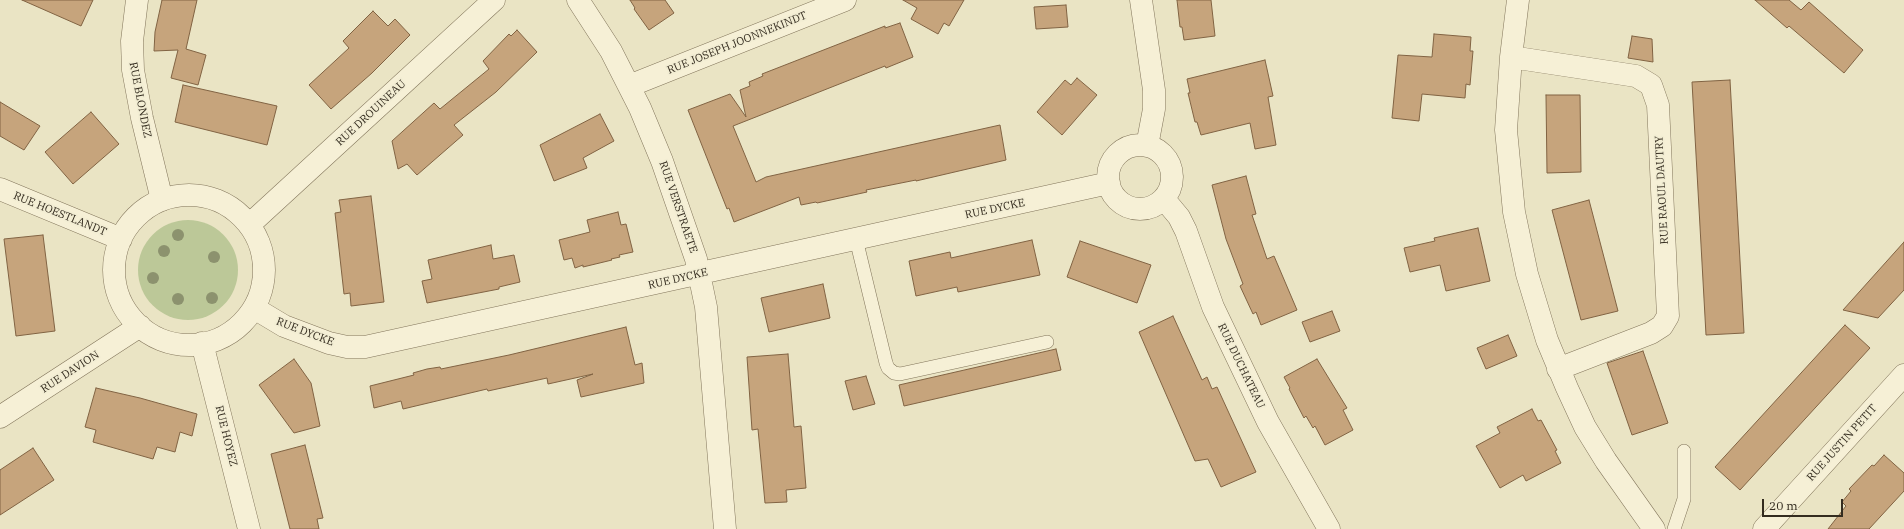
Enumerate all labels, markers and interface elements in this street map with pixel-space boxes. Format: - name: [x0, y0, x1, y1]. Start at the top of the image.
- street label: RUE JOSEPH JOONNEKINDT: [665, 9, 809, 77]
- street label: RUE BLONDEZ: [126, 61, 154, 139]
- street label: RUE DROUINEAU: [333, 77, 409, 149]
- street label: RUE RAOUL DAUTRY: [1653, 135, 1671, 245]
- street label: RUE VERSTRAETE: [656, 159, 700, 255]
- street label: RUE HOESTLANDT: [11, 189, 109, 239]
- street label: RUE DYCKE: [964, 196, 1026, 222]
- street label: RUE DYCKE: [647, 266, 709, 292]
- street label: RUE DYCKE: [274, 315, 336, 349]
- street label: RUE DUCHATEAU: [1215, 321, 1267, 411]
- street label: RUE DAVION: [38, 348, 102, 396]
- street label: RUE JUSTIN PETIT: [1804, 402, 1880, 484]
- street label: RUE HOYEZ: [212, 404, 240, 468]
- scale bar: [1764, 491, 1845, 517]
- text: 20 m: [1769, 498, 1798, 513]

